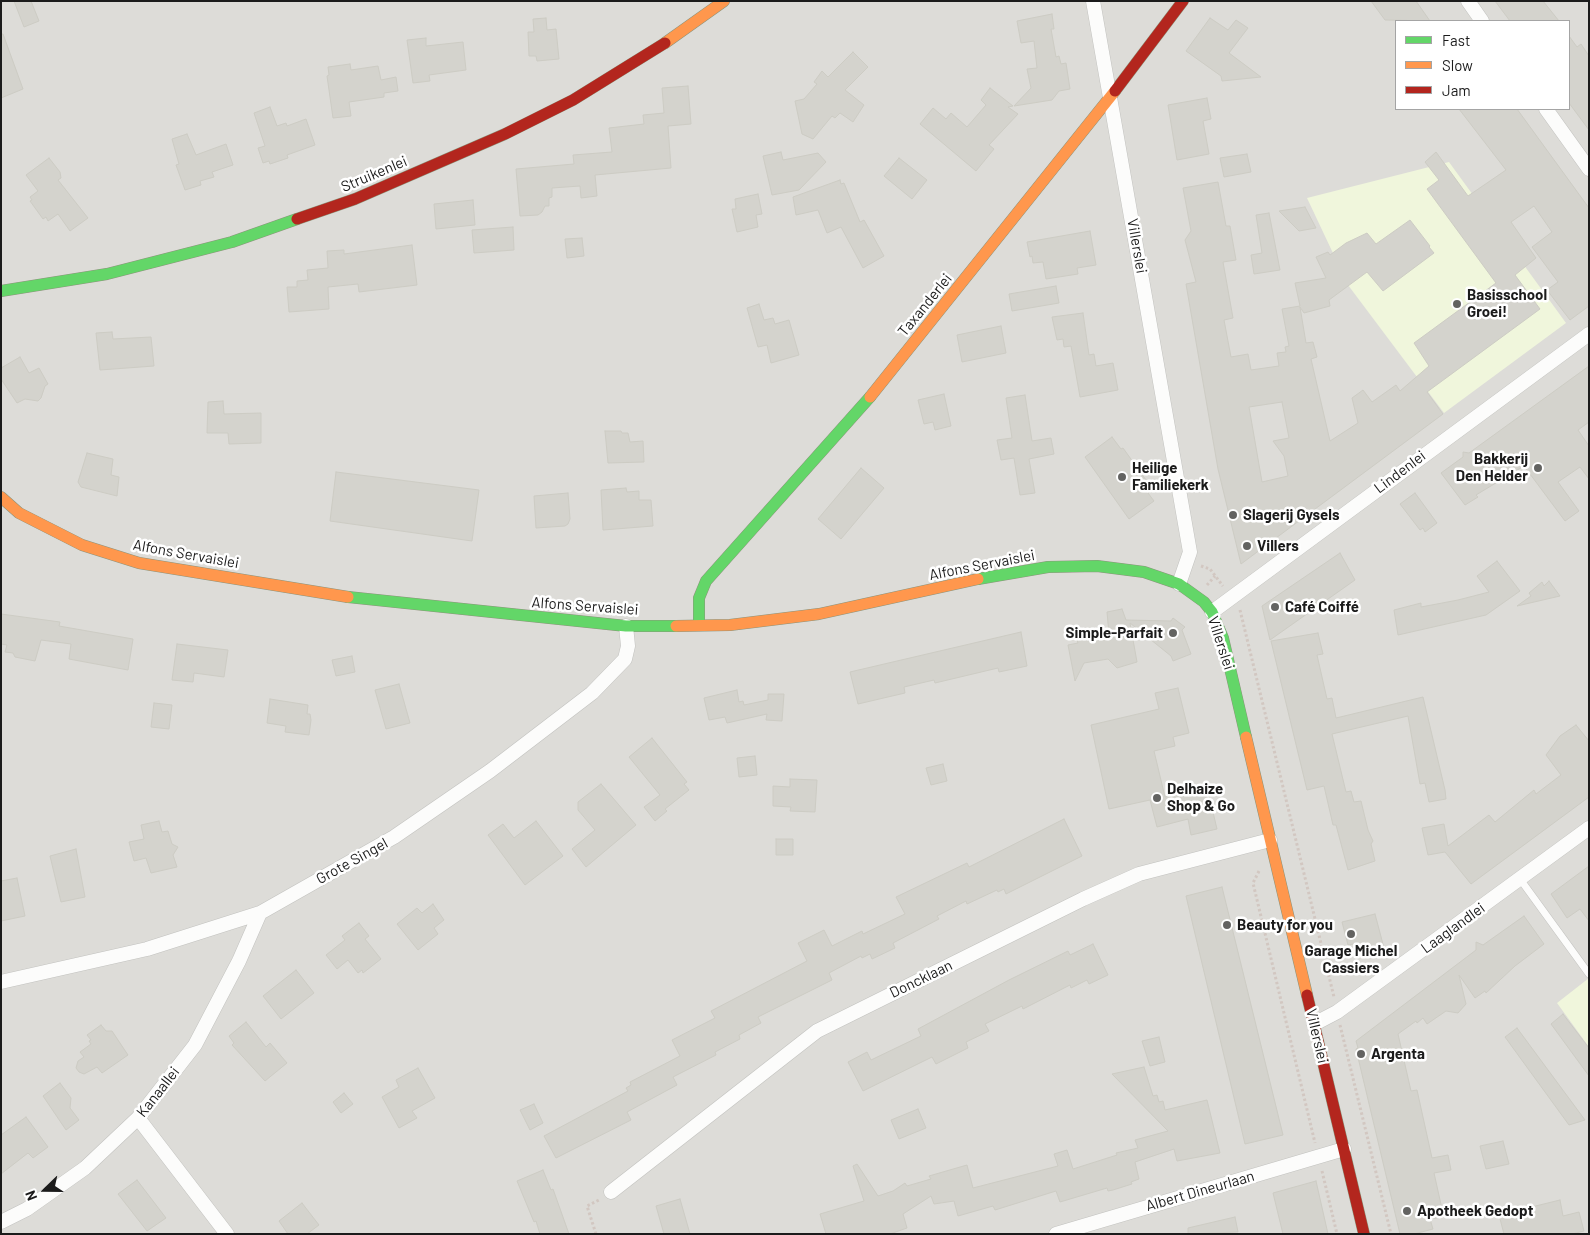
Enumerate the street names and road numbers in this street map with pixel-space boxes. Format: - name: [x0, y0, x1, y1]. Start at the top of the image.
- street label: Struikenlei: [338, 152, 410, 196]
- street label: Villerslei: [1123, 217, 1151, 275]
- street label: Taxanderlei: [894, 270, 956, 340]
- street label: Lindenlei: [1371, 447, 1429, 497]
- street label: Alfons Servaislei: [132, 536, 240, 572]
- street label: Alfons Servaislei: [928, 546, 1036, 584]
- street label: Alfons Servaislei: [531, 593, 639, 619]
- street label: Villerslei: [1204, 614, 1238, 672]
- street label: Grote Singel: [313, 834, 391, 888]
- street label: Laaglandlei: [1418, 899, 1488, 957]
- street label: Doncklaan: [887, 956, 955, 1002]
- street label: Villerslei: [1302, 1007, 1332, 1065]
- street label: Kanaallei: [133, 1063, 183, 1121]
- street label: Albert Dineurlaan: [1144, 1167, 1256, 1215]

